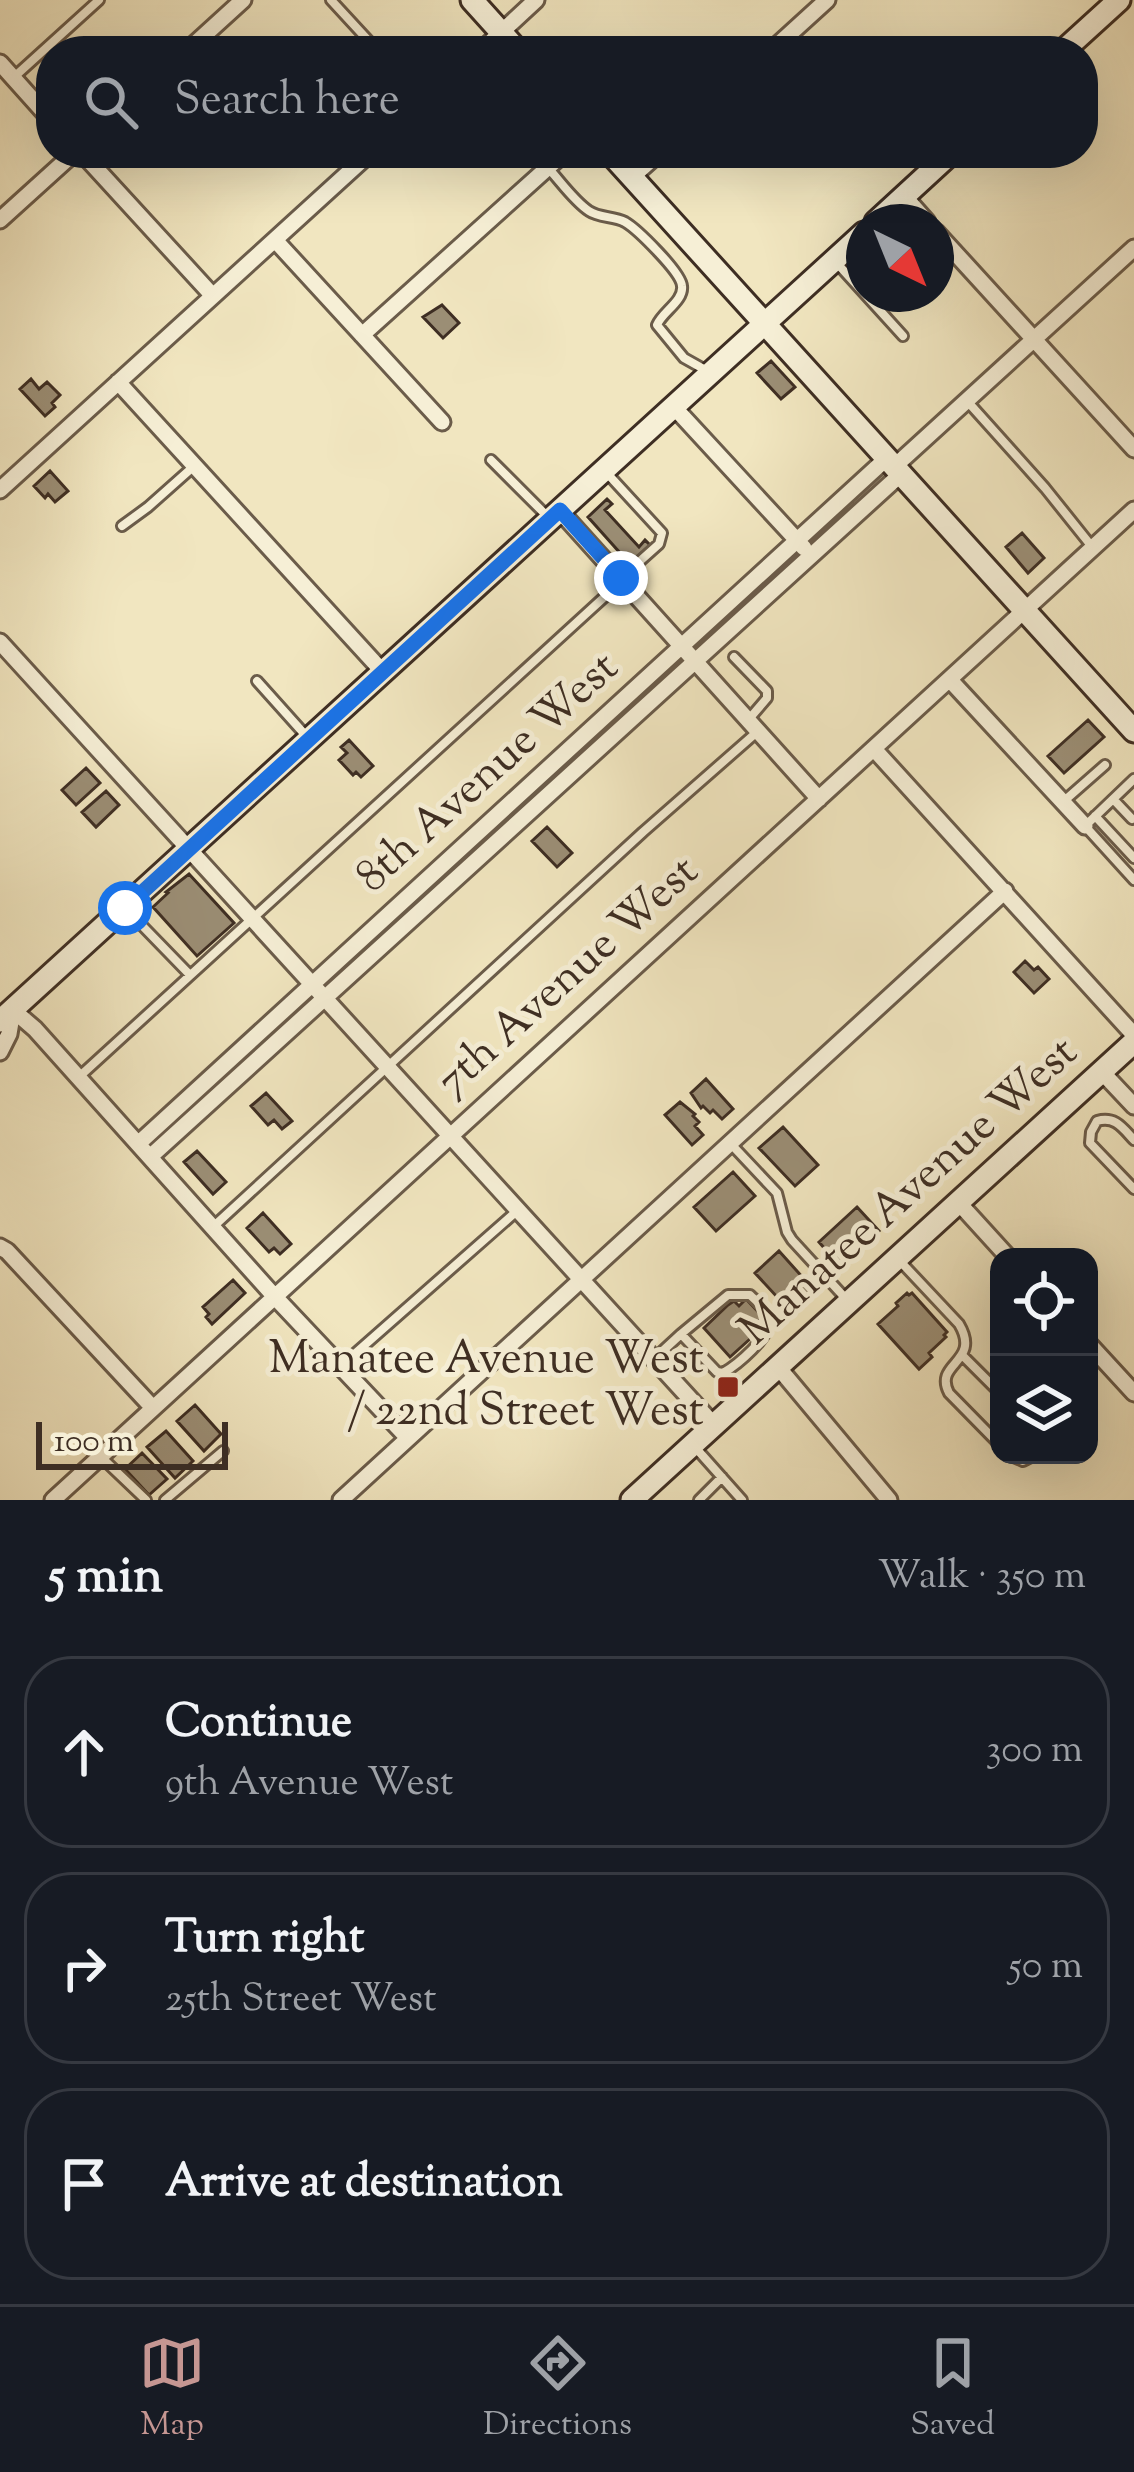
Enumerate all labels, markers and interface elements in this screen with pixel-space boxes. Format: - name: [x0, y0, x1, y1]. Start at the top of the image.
- search box: [36, 36, 1098, 168]
- icon: search: [78, 69, 144, 135]
- text: Search here: [174, 70, 400, 135]
- north arrow: [846, 204, 954, 312]
- route end: [594, 551, 648, 605]
- street label: 8th Avenue West: [343, 638, 635, 910]
- street label: 7th Avenue West: [423, 842, 715, 1114]
- route start: [98, 881, 152, 935]
- street label: Manatee Avenue West: [726, 1023, 1094, 1363]
- map controls: [990, 1248, 1098, 1464]
- button: locate: [990, 1248, 1098, 1356]
- place label: Manatee Avenue West / 22nd Street West: [269, 1329, 704, 1446]
- button: layers: [990, 1356, 1098, 1464]
- marker: Manatee Avenue West / 22nd Street West: [715, 1374, 741, 1400]
- scale bar: [36, 1416, 228, 1469]
- text: 100 m: [54, 1419, 134, 1467]
- text: 5 min: [48, 1542, 163, 1615]
- text: Walk · 350 m: [878, 1550, 1086, 1606]
- text: Continue: [165, 1692, 352, 1757]
- icon: ahead: [51, 1719, 117, 1785]
- text: 300 m: [986, 1724, 1083, 1780]
- text: 9th Avenue West: [165, 1757, 453, 1813]
- text: Turn right: [165, 1908, 364, 1973]
- icon: right: [51, 1935, 117, 2001]
- text: 50 m: [1008, 1940, 1083, 1996]
- text: 25th Street West: [165, 1973, 436, 2029]
- icon: arrive: [51, 2151, 117, 2217]
- text: Arrive at destination: [165, 2152, 563, 2217]
- tab: Map: [139, 2330, 205, 2450]
- tab: Directions: [483, 2330, 632, 2450]
- tab: Saved: [910, 2330, 995, 2450]

